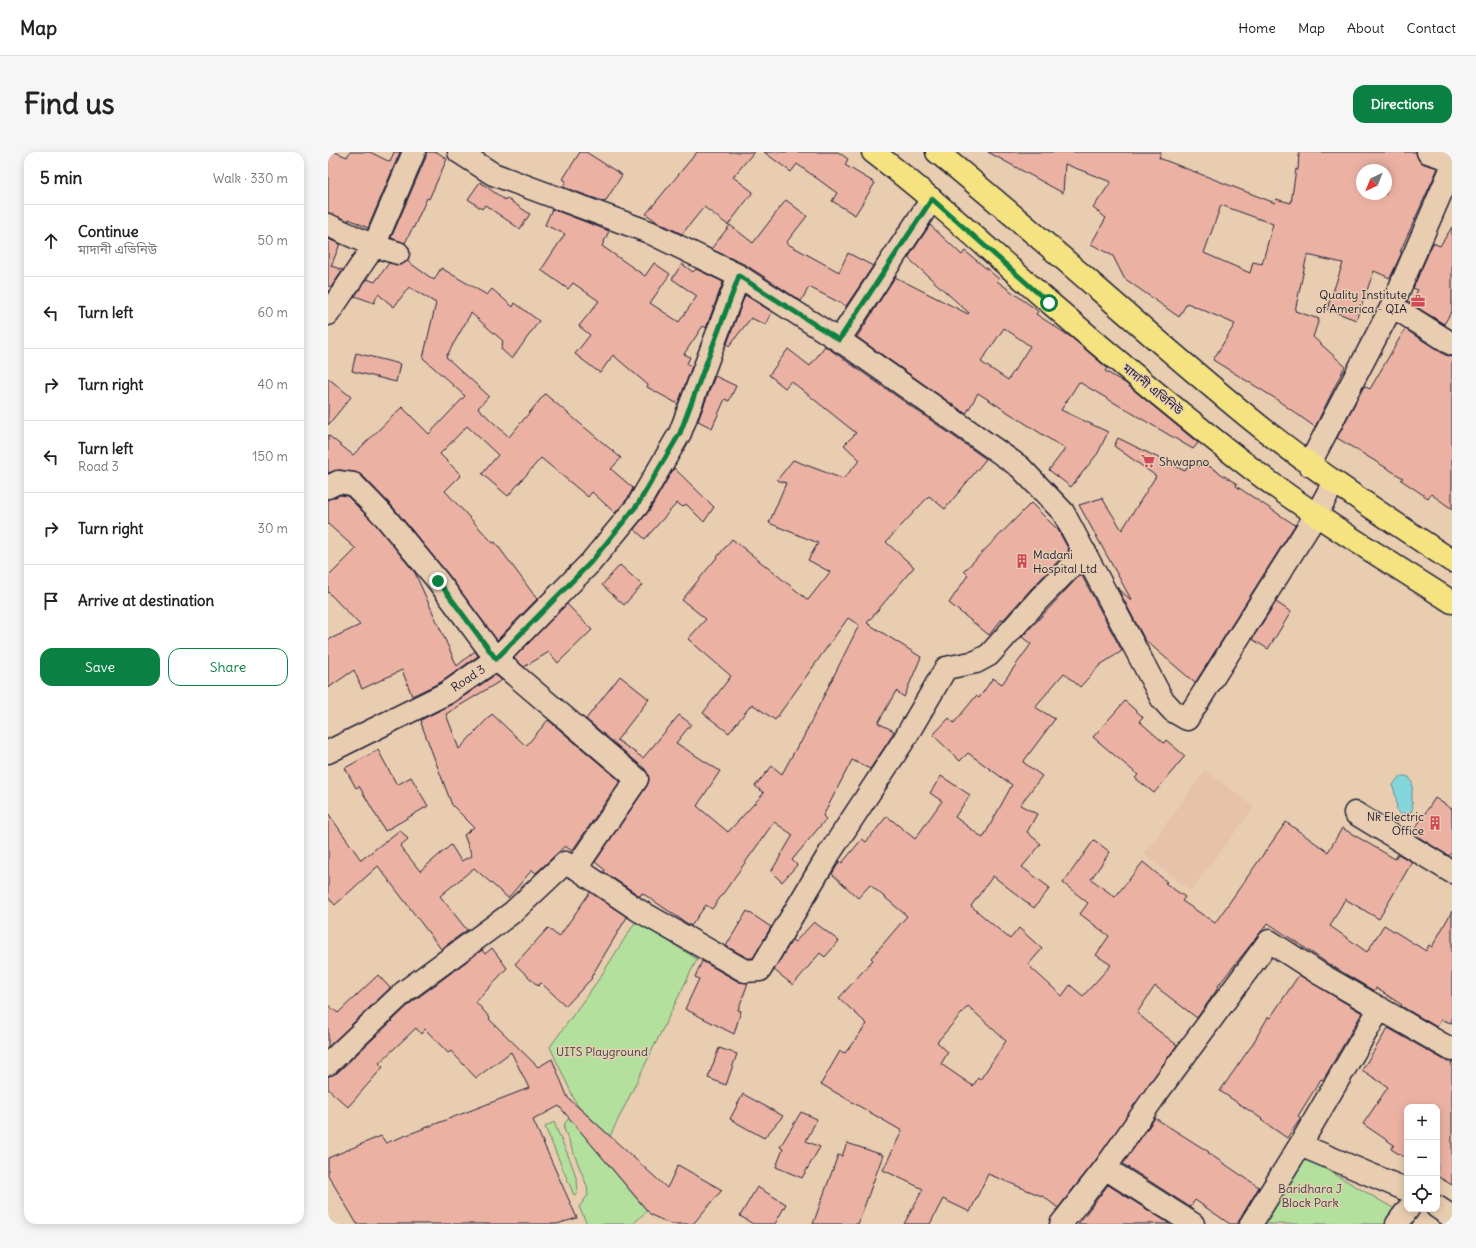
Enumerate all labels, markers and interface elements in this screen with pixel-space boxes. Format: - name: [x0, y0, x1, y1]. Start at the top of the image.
- text: Map: [20, 16, 57, 40]
- text: Home: [1238, 19, 1276, 37]
- text: Map: [1298, 19, 1325, 37]
- text: About: [1347, 19, 1385, 37]
- text: Contact: [1407, 19, 1456, 37]
- button: Directions: [1353, 85, 1452, 123]
- text: Find us: [24, 86, 115, 122]
- north arrow: [1356, 164, 1392, 200]
- text: 5 min: [40, 167, 82, 189]
- text: Walk · 330 m: [213, 170, 288, 187]
- text: Continue: [78, 222, 139, 241]
- icon: ahead: [40, 230, 62, 252]
- text: 50 m: [257, 232, 288, 249]
- text: মাদানী এভিনিউ: [78, 241, 157, 258]
- place label: Quality Institute of America - QIA: [1316, 287, 1407, 316]
- office icon: Quality Institute of America - QIA: [1410, 293, 1426, 309]
- route start: [1040, 294, 1058, 312]
- icon: left: [40, 302, 62, 324]
- text: Turn left: [78, 303, 133, 322]
- text: 60 m: [257, 304, 288, 321]
- street label: মাদানী এভিনিউ: [1119, 360, 1186, 418]
- icon: right: [40, 374, 62, 396]
- text: Turn right: [78, 375, 143, 394]
- text: 40 m: [257, 376, 288, 393]
- text: Turn left: [78, 439, 133, 458]
- icon: left: [40, 446, 62, 468]
- text: 150 m: [252, 448, 288, 465]
- supermarket icon: Shwapno: [1140, 453, 1156, 469]
- place label: Shwapno: [1159, 454, 1210, 469]
- text: Road 3: [78, 458, 119, 475]
- icon: right: [40, 518, 62, 540]
- text: Turn right: [78, 519, 143, 538]
- text: 30 m: [258, 520, 288, 537]
- place label: Madani Hospital Ltd: [1033, 547, 1097, 576]
- building icon: Madani Hospital Ltd: [1014, 553, 1030, 569]
- route end: [429, 572, 447, 590]
- icon: arrive: [40, 590, 62, 612]
- text: Arrive at destination: [78, 591, 214, 610]
- button: Save: [40, 648, 160, 686]
- button: Share: [168, 648, 288, 686]
- street label: Road 3: [448, 661, 488, 695]
- place label: Nk Electric Office: [1367, 809, 1424, 838]
- building icon: Nk Electric Office: [1427, 815, 1443, 831]
- park label: UITS Playground: [556, 1044, 648, 1059]
- map controls: [1404, 1104, 1440, 1212]
- button: +: [1404, 1104, 1440, 1140]
- button: −: [1404, 1140, 1440, 1176]
- button: locate: [1404, 1176, 1440, 1212]
- park label: Baridhara J Block Park: [1278, 1181, 1342, 1210]

